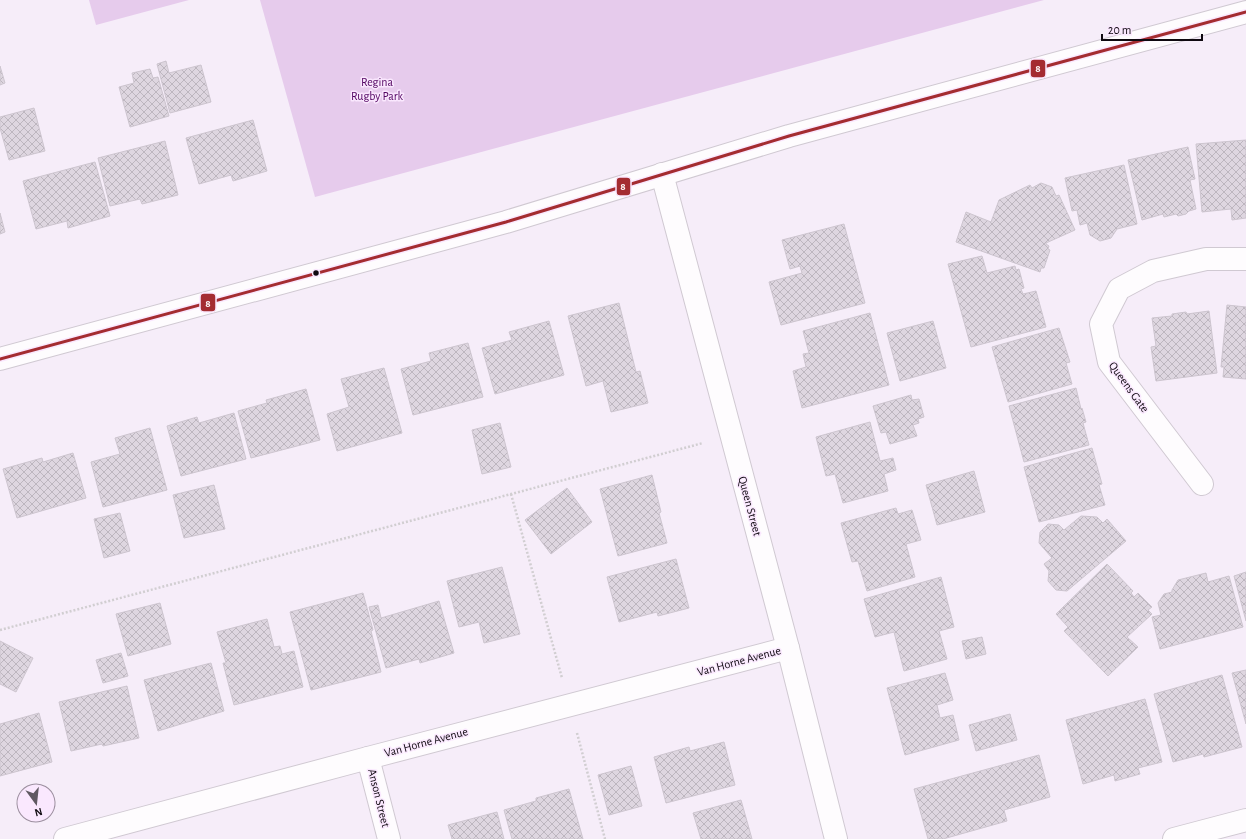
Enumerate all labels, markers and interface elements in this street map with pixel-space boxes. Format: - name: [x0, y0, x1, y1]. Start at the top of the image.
- scale bar: [1102, 16, 1202, 42]
- text: 20 m: [1108, 24, 1131, 36]
- line badge: 8: [1030, 59, 1046, 78]
- text: 8: [1035, 63, 1041, 74]
- park label: Regina Rugby Park: [351, 76, 404, 103]
- line badge: 8: [616, 177, 631, 196]
- text: 8: [620, 181, 626, 192]
- unlabelled marker: [311, 268, 321, 278]
- line badge: 8: [200, 293, 216, 312]
- text: 8: [205, 298, 211, 309]
- street label: Queens Gate: [1106, 359, 1151, 415]
- street label: Queen Street: [735, 475, 764, 538]
- street label: Van Horne Avenue: [696, 644, 782, 678]
- street label: Van Horne Avenue: [383, 725, 469, 759]
- street label: Anson Street: [366, 768, 392, 829]
- north arrow: [16, 783, 56, 823]
- text: N: [33, 806, 44, 818]

